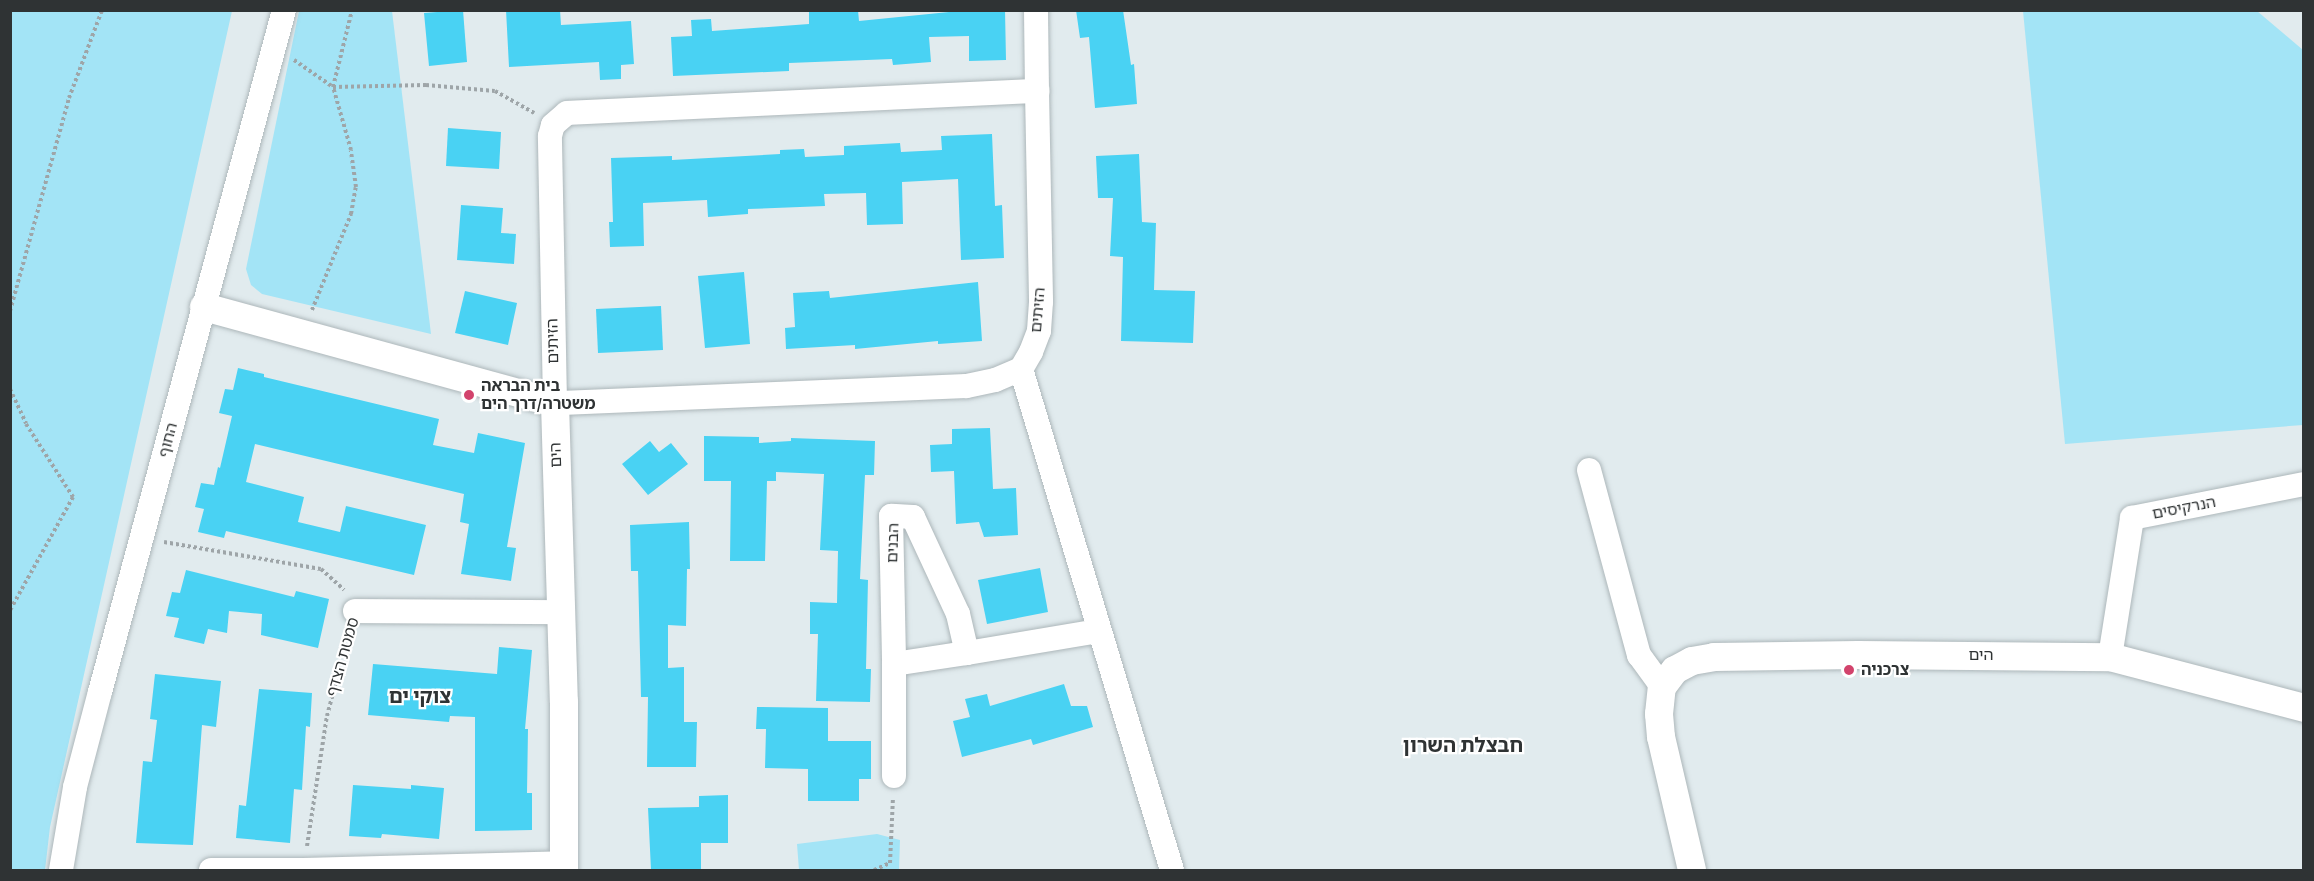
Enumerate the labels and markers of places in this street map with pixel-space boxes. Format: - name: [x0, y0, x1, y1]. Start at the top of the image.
- place label: בית הבראה משטרה/דרך הים: [481, 376, 596, 414]
- marker: בית הבראה משטרה/דרך הים: [462, 388, 476, 402]
- place label: צרכניה: [1861, 660, 1909, 680]
- marker: צרכניה: [1842, 663, 1856, 677]

